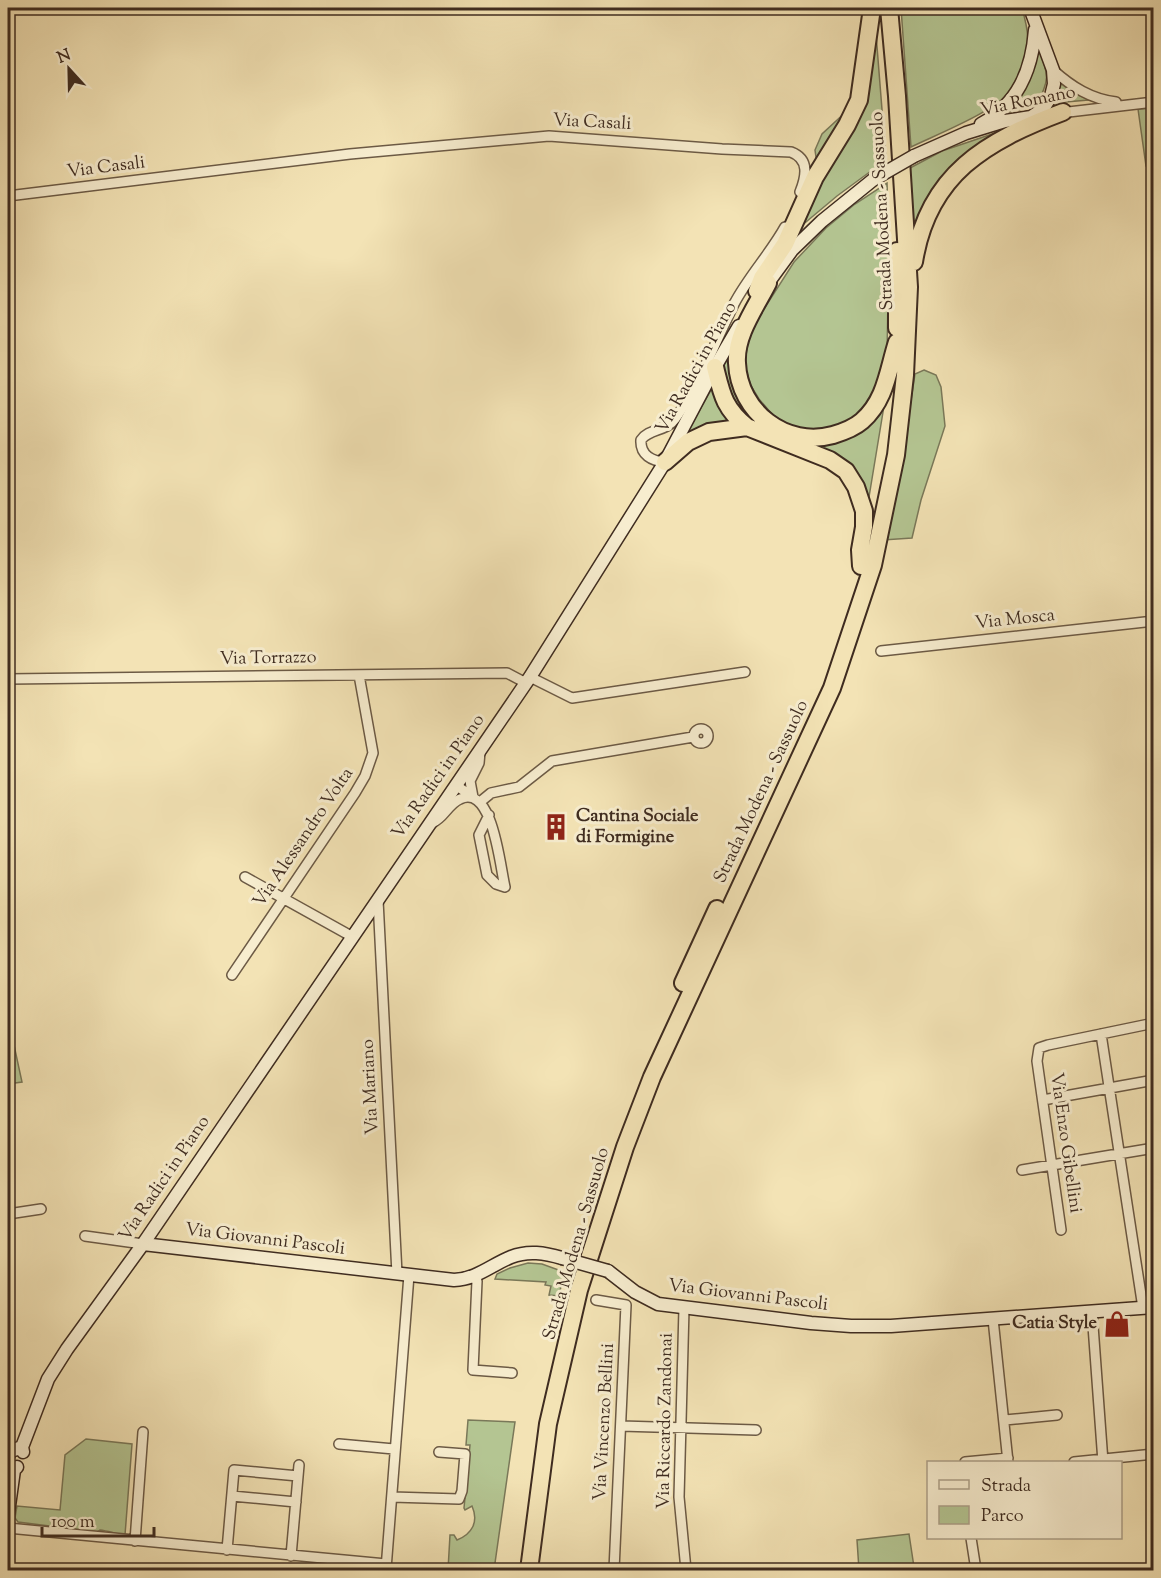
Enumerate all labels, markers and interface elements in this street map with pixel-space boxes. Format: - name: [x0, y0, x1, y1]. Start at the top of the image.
- north arrow: [39, 39, 99, 99]
- text: N: [54, 44, 75, 70]
- street label: Via Romano: [978, 80, 1078, 124]
- street label: Via Casali: [552, 108, 632, 138]
- street label: Strada Modena - Sassuolo: [865, 111, 901, 311]
- street label: Via Casali: [65, 150, 147, 186]
- street label: Via Radici in Piano: [650, 297, 744, 439]
- street label: Via Mosca: [974, 603, 1056, 637]
- street label: Via Torrazzo: [219, 645, 317, 673]
- street label: Strada Modena - Sassuolo: [708, 696, 816, 888]
- street label: Via Radici in Piano: [386, 709, 492, 845]
- street label: Via Alessandro Volta: [247, 763, 361, 913]
- place label: Cantina Sociale di Formigine: [576, 804, 699, 851]
- building icon: Cantina Sociale di Formigine: [541, 812, 571, 842]
- street label: Via Mariano: [356, 1038, 386, 1135]
- street label: Via Enzo Gibellini: [1042, 1071, 1088, 1215]
- street label: Via Radici in Piano: [113, 1111, 217, 1247]
- street label: Strada Modena - Sassuolo: [537, 1145, 617, 1343]
- street label: Via Giovanni Pascoli: [184, 1217, 346, 1263]
- street label: Via Giovanni Pascoli: [667, 1273, 829, 1319]
- shop icon: Catia Style: [1102, 1309, 1132, 1339]
- place label: Catia Style: [1012, 1311, 1098, 1337]
- street label: Via Riccardo Zandonai: [651, 1333, 681, 1509]
- street label: Via Vincenzo Bellini: [588, 1342, 622, 1502]
- legend: [927, 1461, 1122, 1539]
- text: Strada: [981, 1474, 1031, 1500]
- scale bar: [42, 1500, 154, 1538]
- text: Parco: [981, 1504, 1024, 1530]
- text: 100 m: [51, 1510, 95, 1536]

